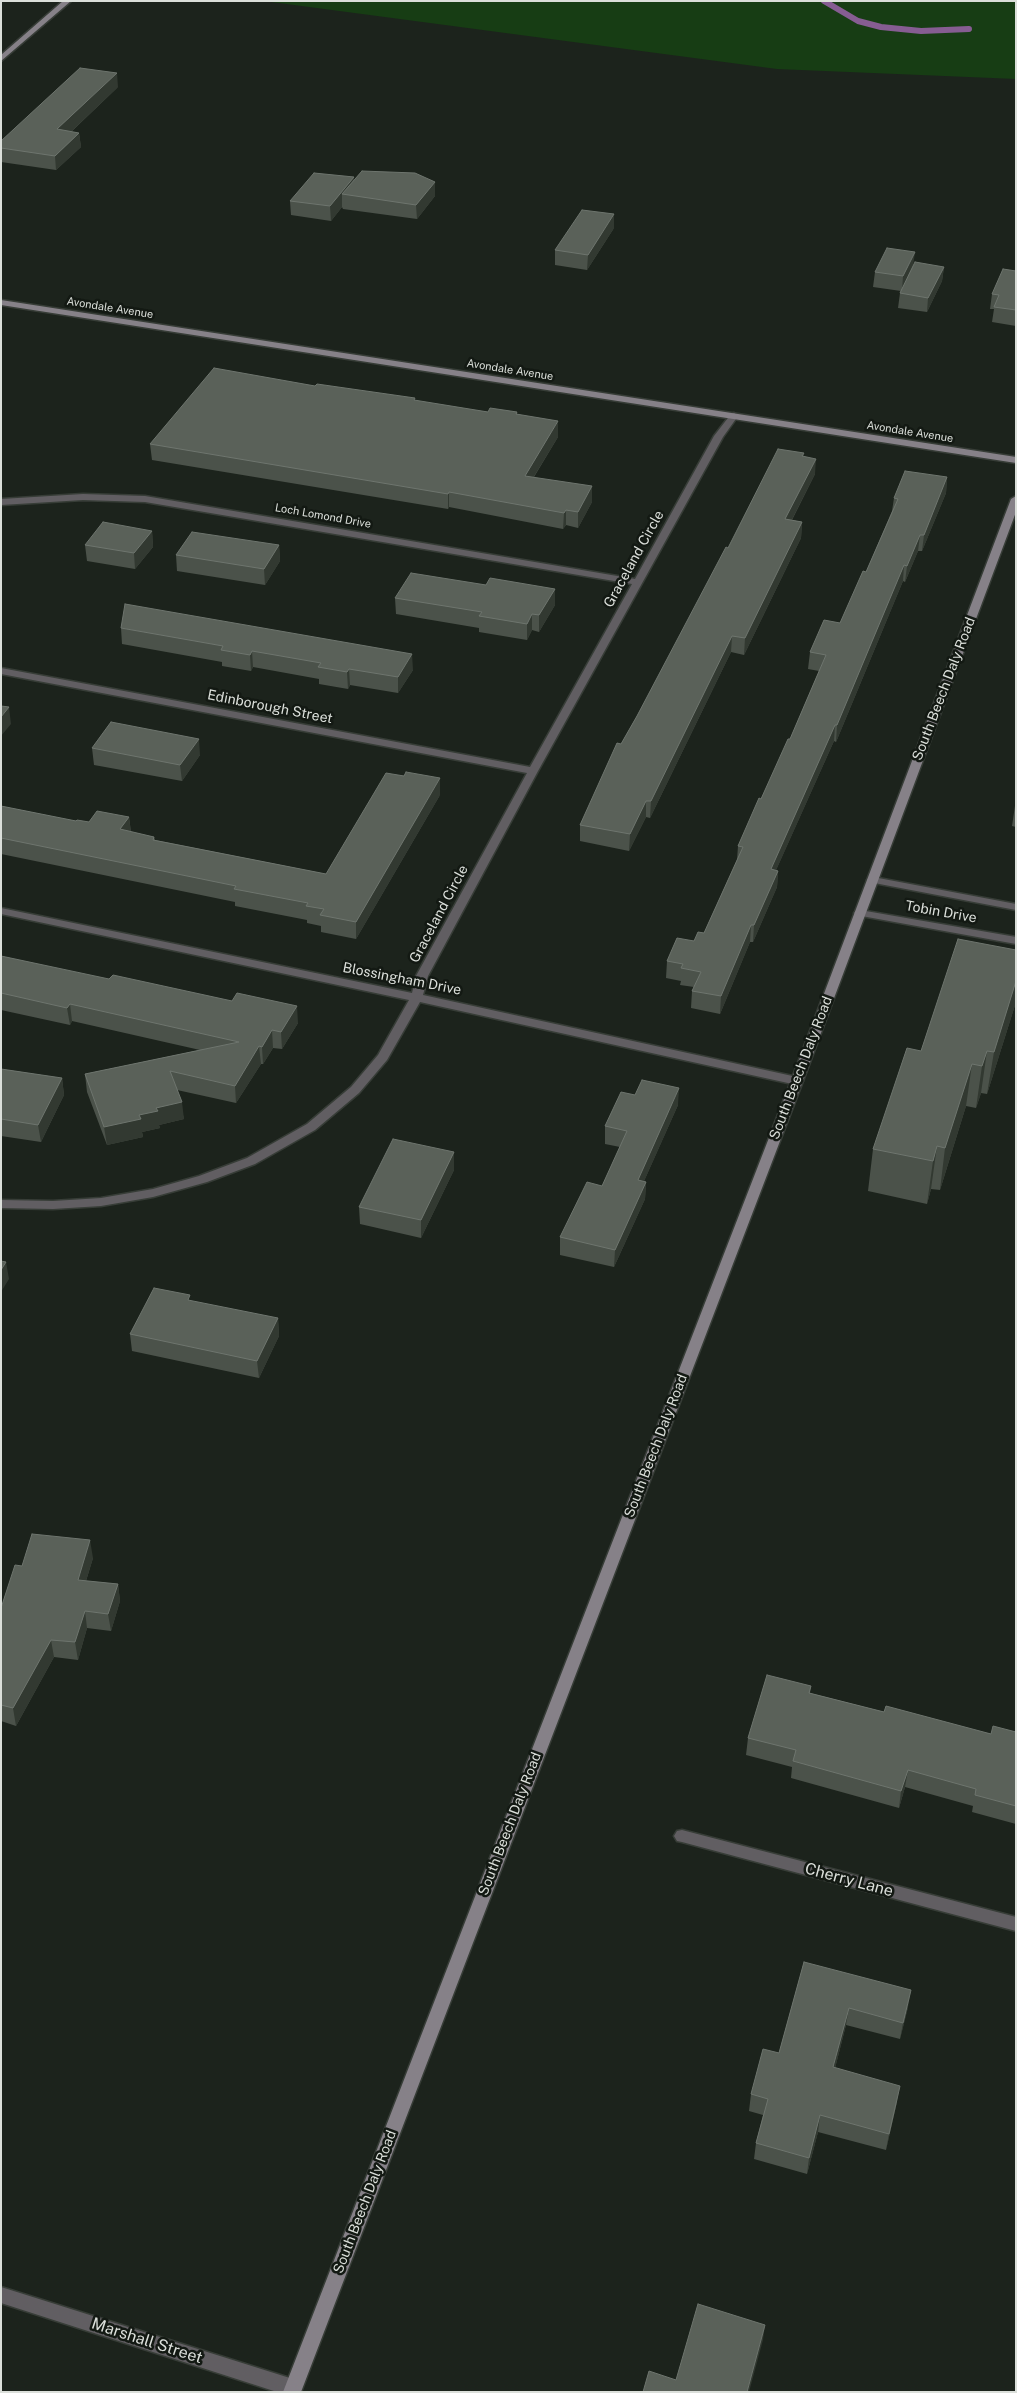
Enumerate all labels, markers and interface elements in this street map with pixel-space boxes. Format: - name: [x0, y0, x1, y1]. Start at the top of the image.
- street label: Avondale Avenue: [66, 295, 154, 321]
- street label: Avondale Avenue: [466, 357, 554, 383]
- street label: Avondale Avenue: [866, 419, 954, 445]
- street label: Loch Lomond Drive: [274, 501, 372, 531]
- street label: Graceland Circle: [600, 508, 668, 610]
- street label: South Beech Daly Road: [909, 615, 979, 763]
- street label: Edinborough Street: [206, 687, 334, 727]
- street label: Graceland Circle: [406, 862, 472, 966]
- street label: Tobin Drive: [904, 897, 978, 927]
- street label: Blossingham Drive: [341, 959, 463, 999]
- street label: South Beech Daly Road: [766, 994, 836, 1142]
- street label: South Beech Daly Road: [621, 1372, 691, 1520]
- street label: South Beech Daly Road: [475, 1750, 545, 1898]
- street label: Cherry Lane: [803, 1859, 895, 1901]
- street label: South Beech Daly Road: [330, 2128, 400, 2276]
- street label: Marshall Street: [89, 2314, 205, 2368]

